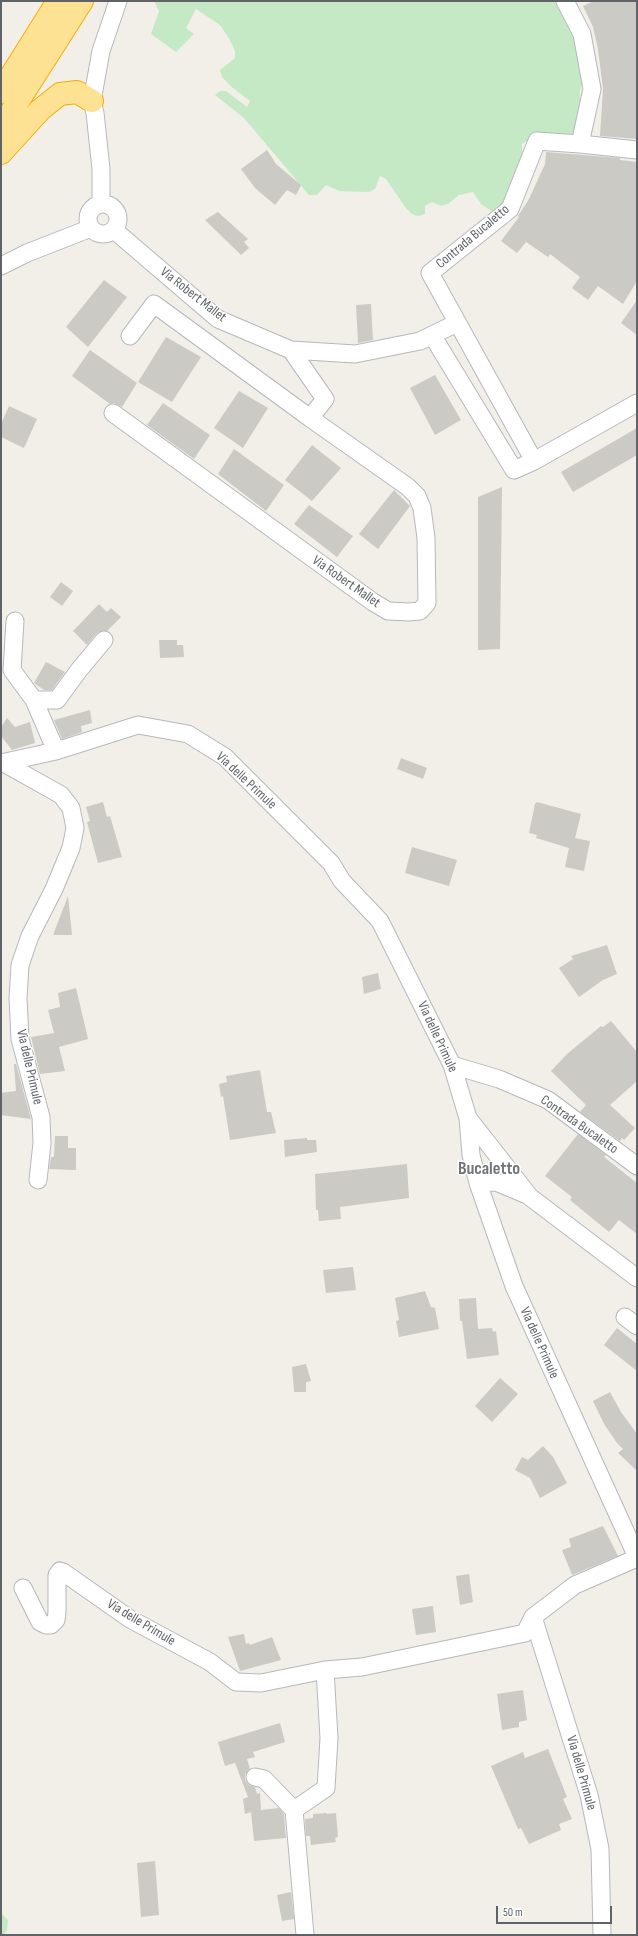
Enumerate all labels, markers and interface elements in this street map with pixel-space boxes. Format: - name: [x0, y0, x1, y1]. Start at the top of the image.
- street label: Contrada Bucaletto: [433, 201, 513, 273]
- street label: Via Robert Mallet: [156, 264, 230, 326]
- street label: Via Robert Mallet: [309, 552, 383, 612]
- street label: Via delle Primule: [212, 749, 280, 813]
- street label: Via delle Primule: [413, 999, 461, 1075]
- street label: Via delle Primule: [12, 1028, 46, 1106]
- street label: Contrada Bucaletto: [537, 1092, 621, 1158]
- district label: Bucaletto: [458, 1158, 520, 1180]
- street label: Via delle Primule: [516, 1305, 562, 1381]
- street label: Via delle Primule: [104, 1596, 178, 1650]
- street label: Via delle Primule: [562, 1734, 600, 1812]
- scale bar: [498, 1898, 614, 1924]
- text: 50 m: [503, 1905, 523, 1920]

